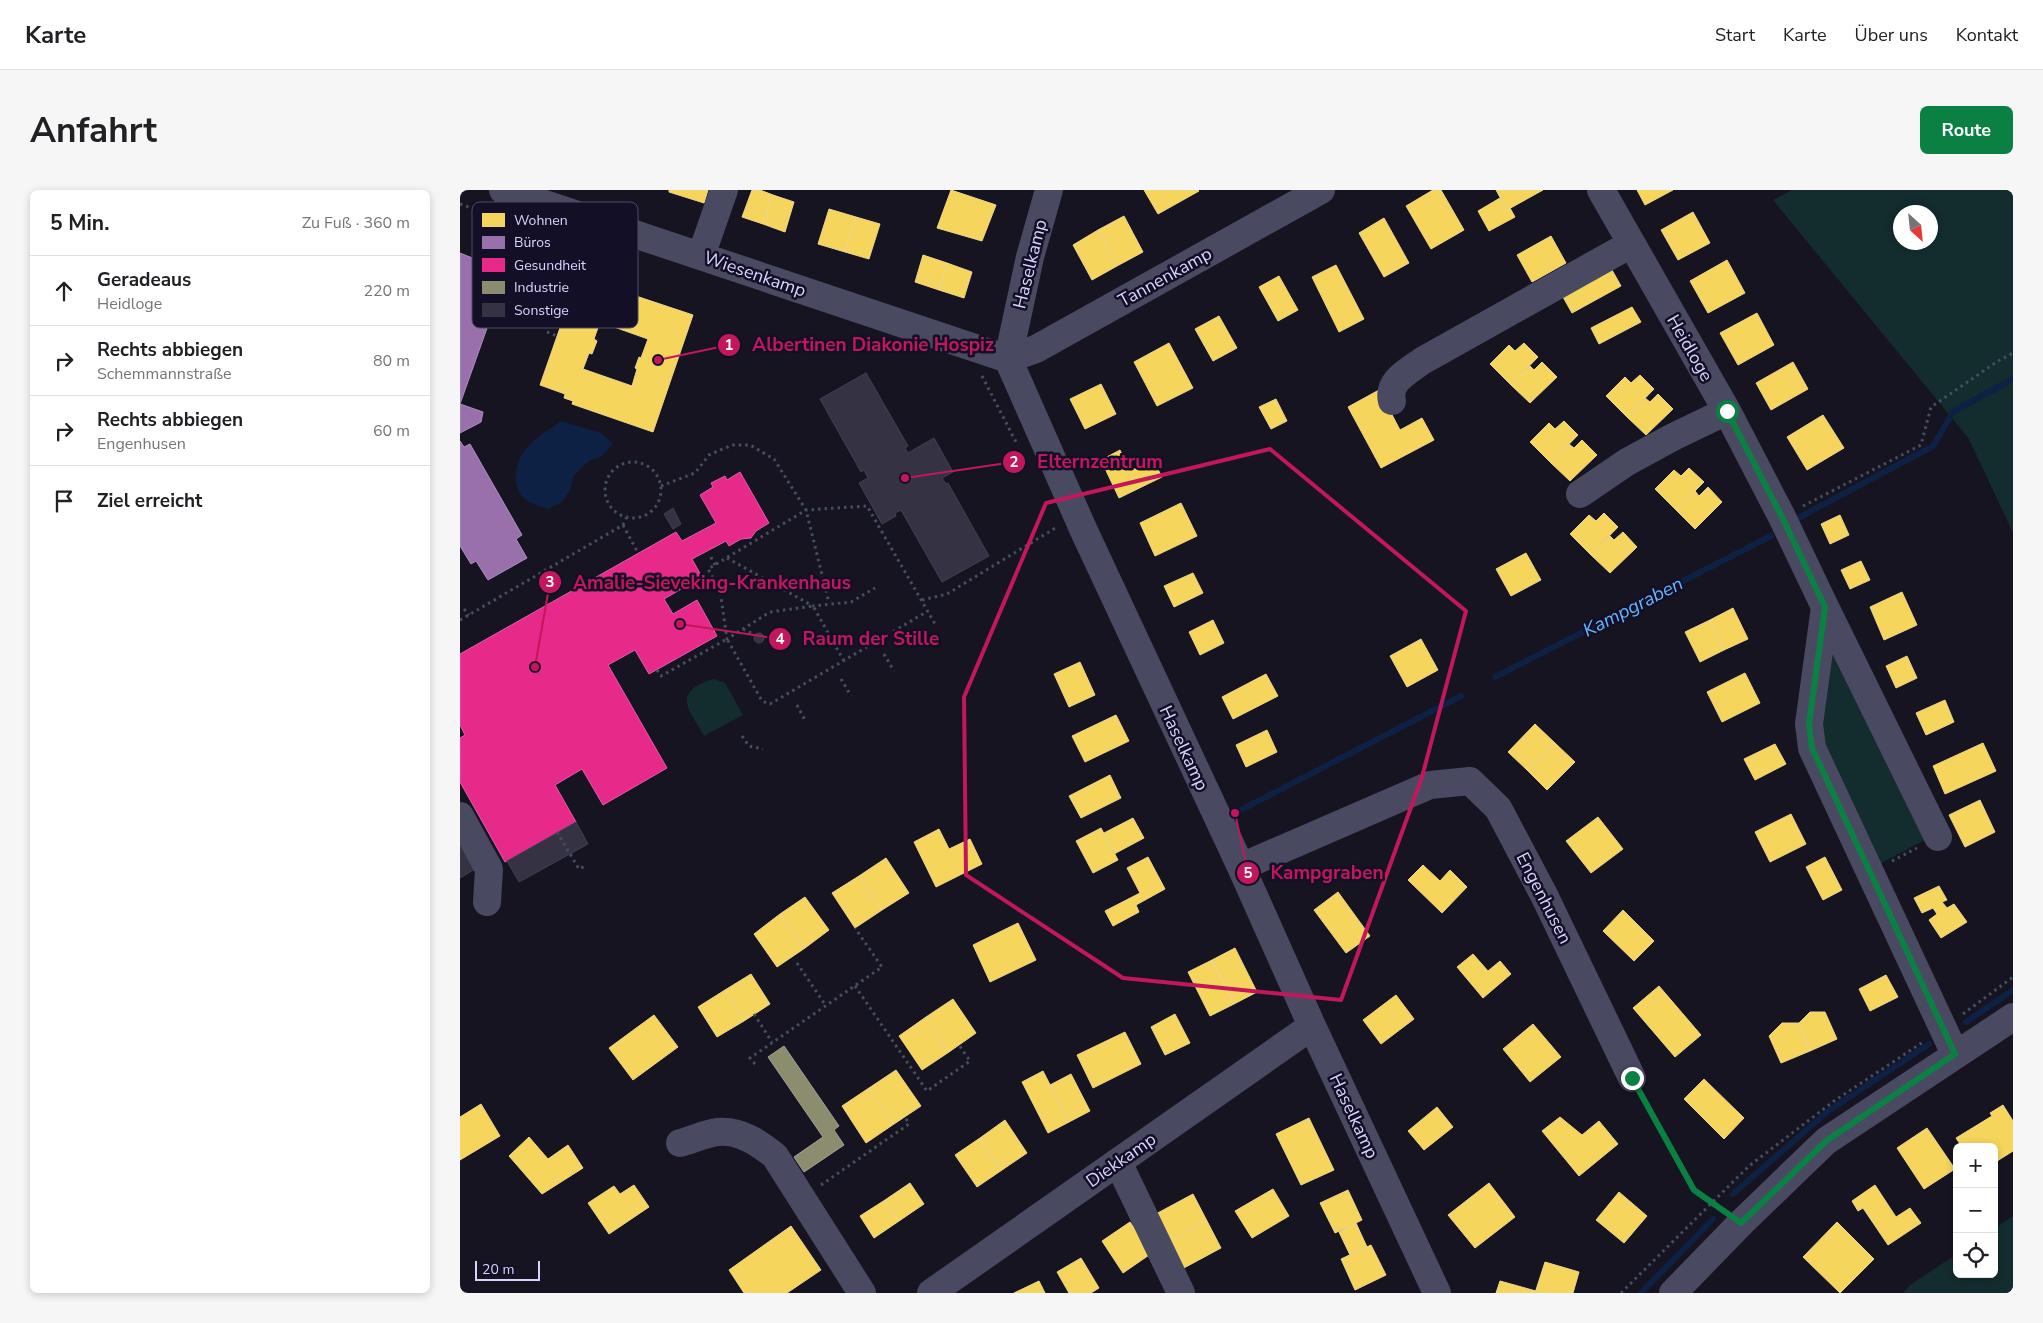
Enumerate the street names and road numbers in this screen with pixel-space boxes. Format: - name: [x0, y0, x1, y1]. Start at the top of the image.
- street label: Haselkamp: [1007, 217, 1053, 311]
- street label: Tannenkamp: [1114, 241, 1216, 313]
- street label: Wiesenkamp: [701, 245, 809, 303]
- street label: Heidloge: [1661, 310, 1719, 386]
- street label: Haselkamp: [1154, 702, 1214, 794]
- street label: Engenhusen: [1511, 848, 1577, 948]
- street label: Haselkamp: [1324, 1070, 1384, 1162]
- street label: Diekkamp: [1081, 1127, 1161, 1193]

